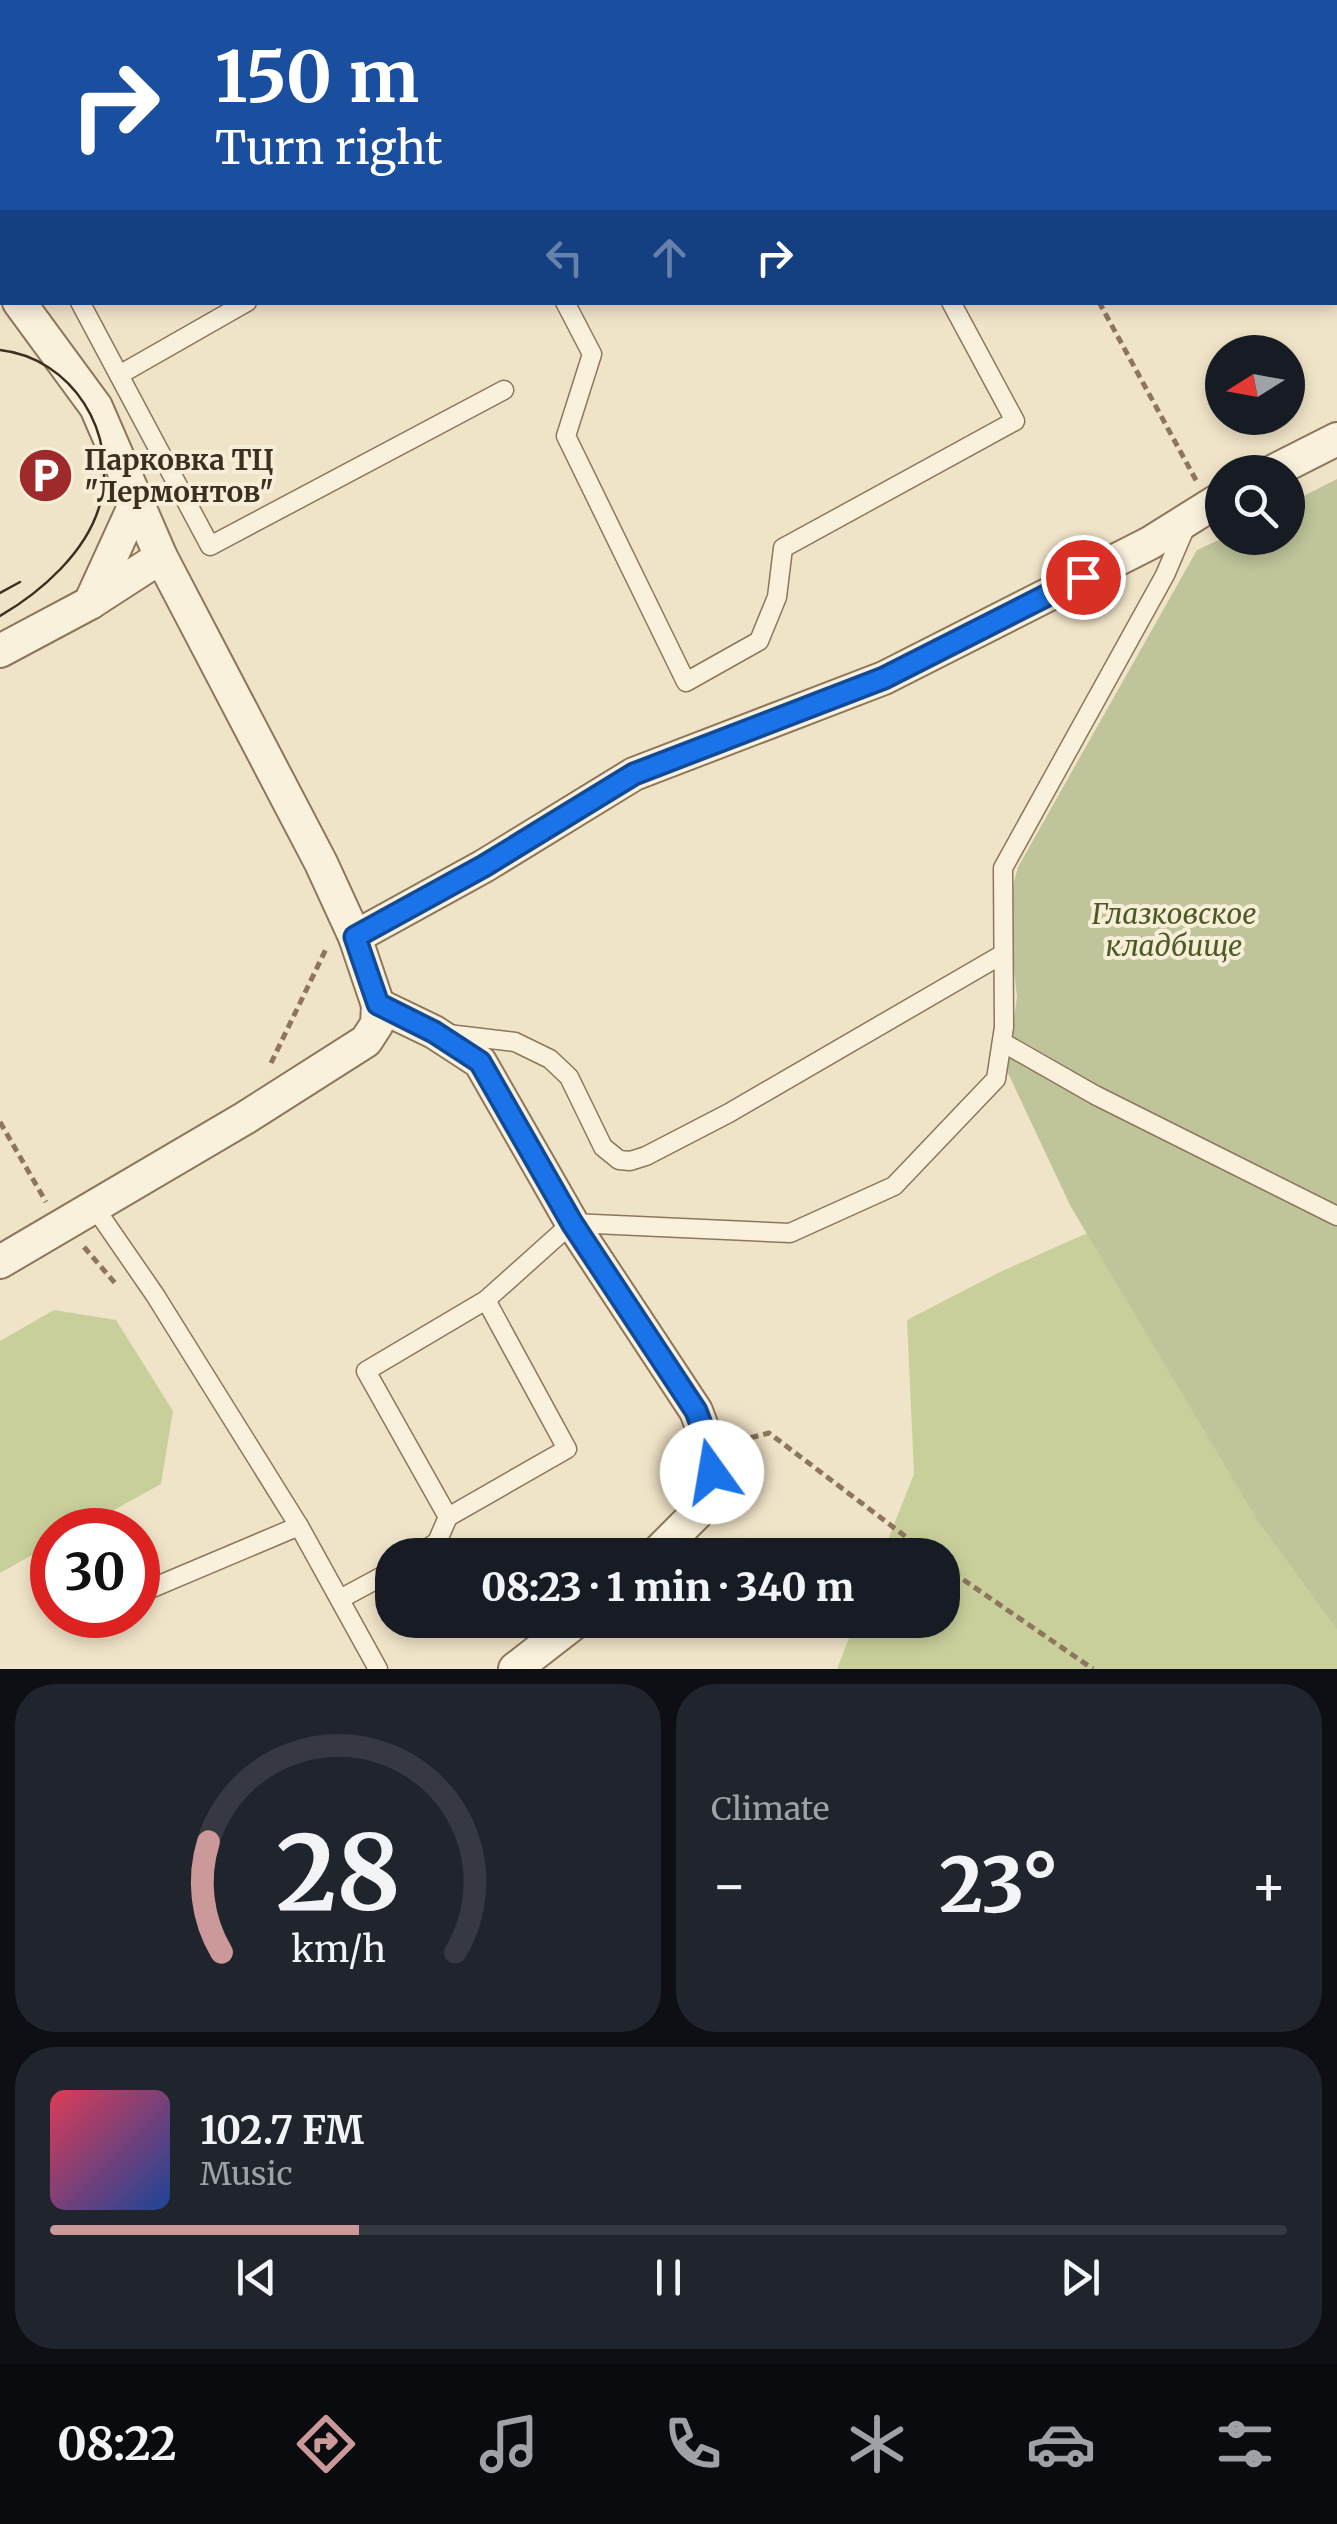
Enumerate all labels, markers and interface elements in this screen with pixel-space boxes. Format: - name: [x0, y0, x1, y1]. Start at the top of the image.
- text: 150 m: [215, 33, 419, 121]
- icon: right: [50, 40, 180, 170]
- text: Turn right: [215, 120, 443, 176]
- icon: left: [537, 230, 592, 285]
- icon: ahead: [642, 230, 697, 285]
- icon: right: [747, 230, 802, 285]
- north arrow: [1205, 335, 1305, 435]
- map controls: [1205, 335, 1305, 555]
- place label: Парковка ТЦ "Лермонтов": [84, 442, 274, 510]
- parking icon: Парковка ТЦ "Лермонтов": [15, 446, 75, 506]
- button: search: [1205, 455, 1305, 555]
- pin: [1041, 535, 1126, 620]
- icon: arrive: [1056, 550, 1111, 605]
- park label: Глазковское кладбище: [1091, 896, 1257, 964]
- position arrow: [660, 1420, 764, 1524]
- speed limit sign: 30: [30, 1508, 160, 1638]
- text: 08:23 · 1 min · 340 m: [481, 1564, 854, 1611]
- text: Climate: [711, 1789, 829, 1829]
- text: 28: [276, 1808, 400, 1938]
- text: 23°: [939, 1838, 1059, 1932]
- text: −: [711, 1851, 748, 1920]
- text: +: [1250, 1851, 1287, 1920]
- text: km/h: [291, 1927, 385, 1972]
- text: 102.7 FM: [200, 2107, 364, 2154]
- text: Music: [200, 2154, 293, 2194]
- icon: previous: [229, 2250, 284, 2305]
- icon: pause: [641, 2250, 696, 2305]
- icon: next: [1053, 2250, 1108, 2305]
- icon: directions: [291, 2409, 361, 2479]
- icon: music: [474, 2409, 544, 2479]
- icon: phone: [658, 2409, 728, 2479]
- icon: climate: [842, 2409, 912, 2479]
- icon: car: [1026, 2409, 1096, 2479]
- icon: filters: [1210, 2409, 1280, 2479]
- text: 08:22: [57, 2416, 177, 2472]

